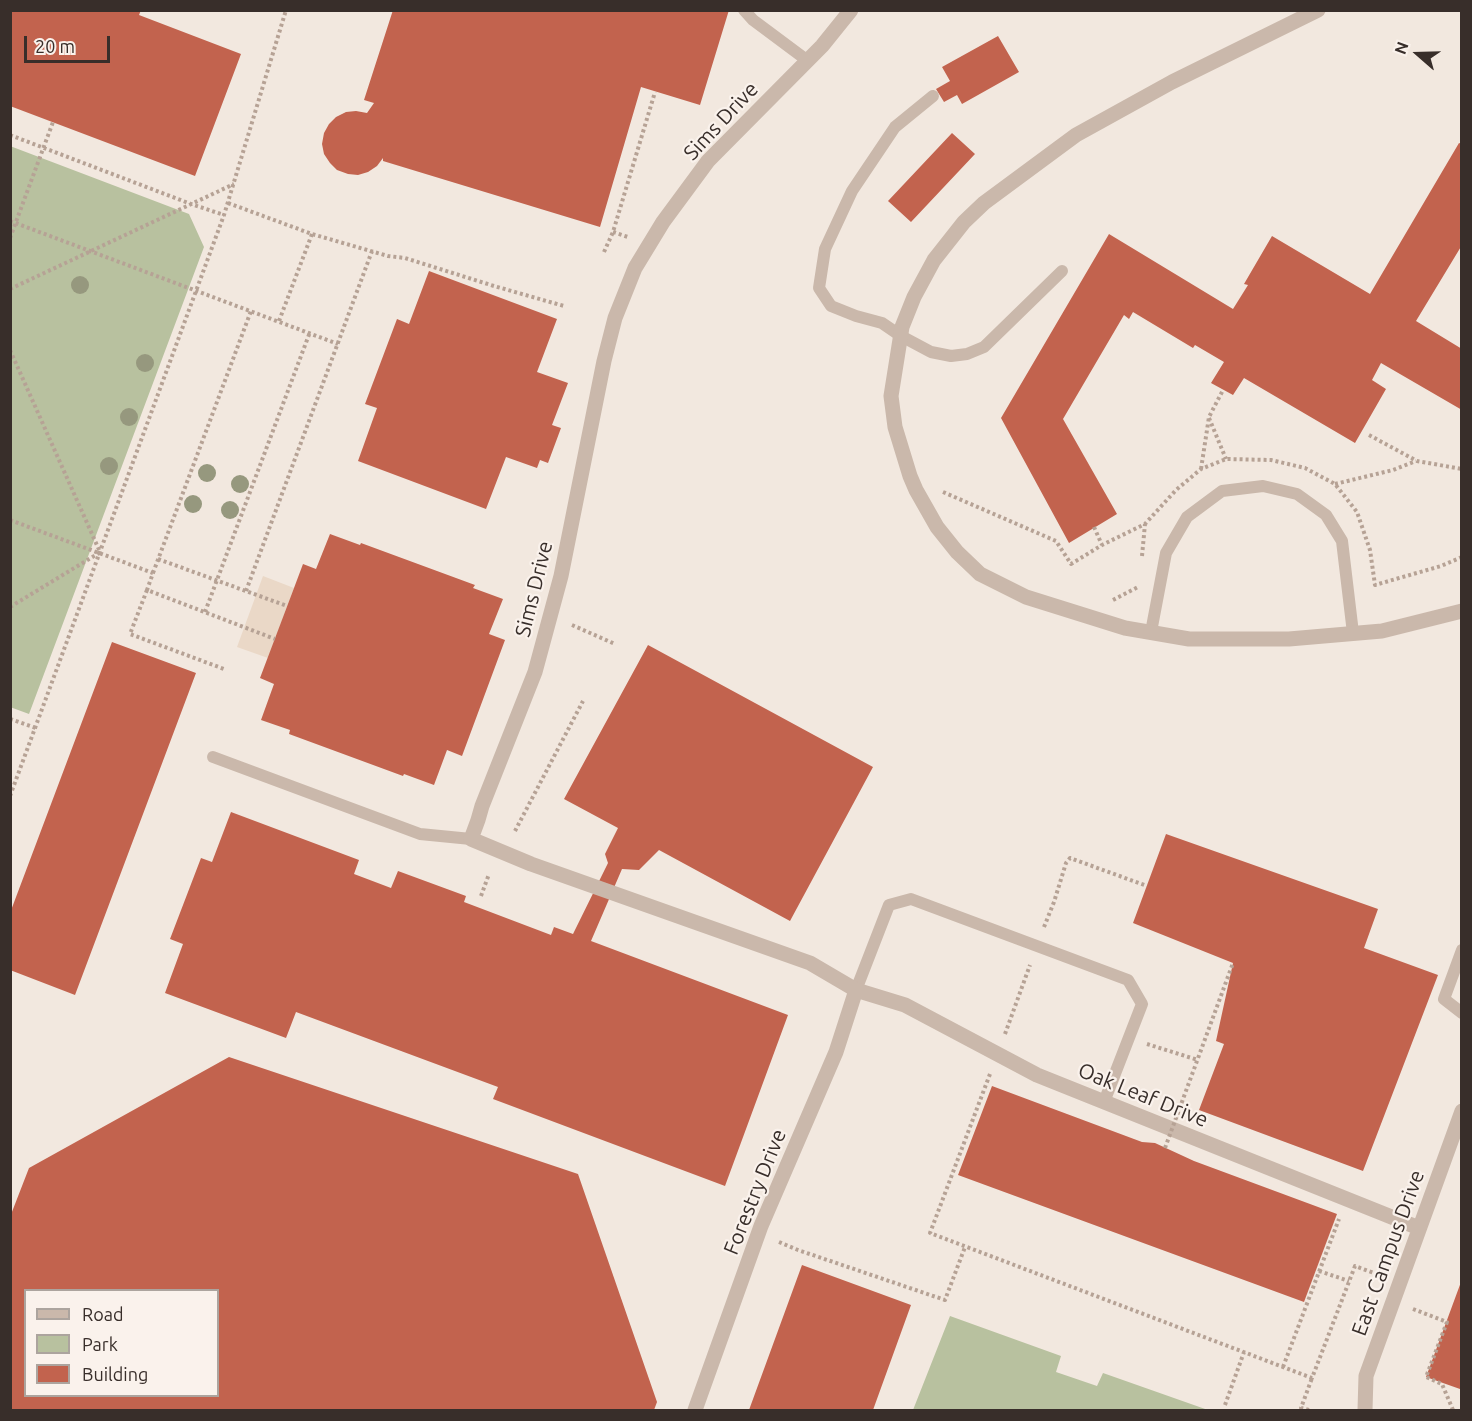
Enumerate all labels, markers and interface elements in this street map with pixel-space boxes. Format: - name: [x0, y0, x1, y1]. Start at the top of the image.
- scale bar: [27, 24, 112, 62]
- north arrow: [1388, 24, 1448, 84]
- text: 20 m: [35, 36, 75, 56]
- text: N: [1391, 39, 1412, 57]
- street label: Sims Drive: [678, 77, 764, 165]
- street label: Sims Drive: [510, 539, 558, 639]
- street label: Oak Leaf Drive: [1074, 1057, 1212, 1133]
- street label: Forestry Drive: [718, 1126, 792, 1258]
- street label: East Campus Drive: [1346, 1167, 1430, 1339]
- legend: [24, 1289, 219, 1397]
- text: Road: [82, 1304, 124, 1324]
- text: Park: [82, 1334, 118, 1354]
- text: Building: [82, 1364, 148, 1384]

